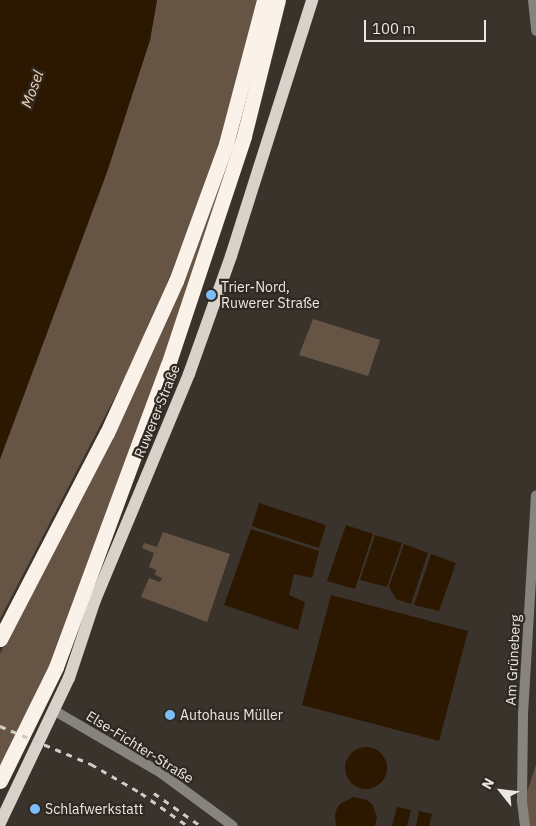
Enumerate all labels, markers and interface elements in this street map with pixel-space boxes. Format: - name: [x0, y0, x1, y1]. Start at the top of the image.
- scale bar: [366, 10, 488, 42]
- text: 100 m: [372, 19, 416, 38]
- water label: Mosel: [17, 68, 47, 110]
- place label: Trier-Nord, Ruwerer Straße: [221, 279, 320, 312]
- marker: Trier-Nord, Ruwerer Straße: [205, 289, 217, 301]
- street label: Ruwerer Straße: [131, 362, 183, 460]
- street label: Am Grüneberg: [502, 614, 524, 706]
- street label: Else-Fichter-Straße: [83, 707, 197, 787]
- place label: Autohaus Müller: [180, 707, 283, 723]
- marker: Autohaus Müller: [164, 709, 176, 721]
- north arrow: [476, 766, 526, 816]
- text: N: [478, 775, 498, 793]
- place label: Schlafwerkstatt: [45, 801, 144, 817]
- marker: Schlafwerkstatt: [29, 803, 41, 815]

